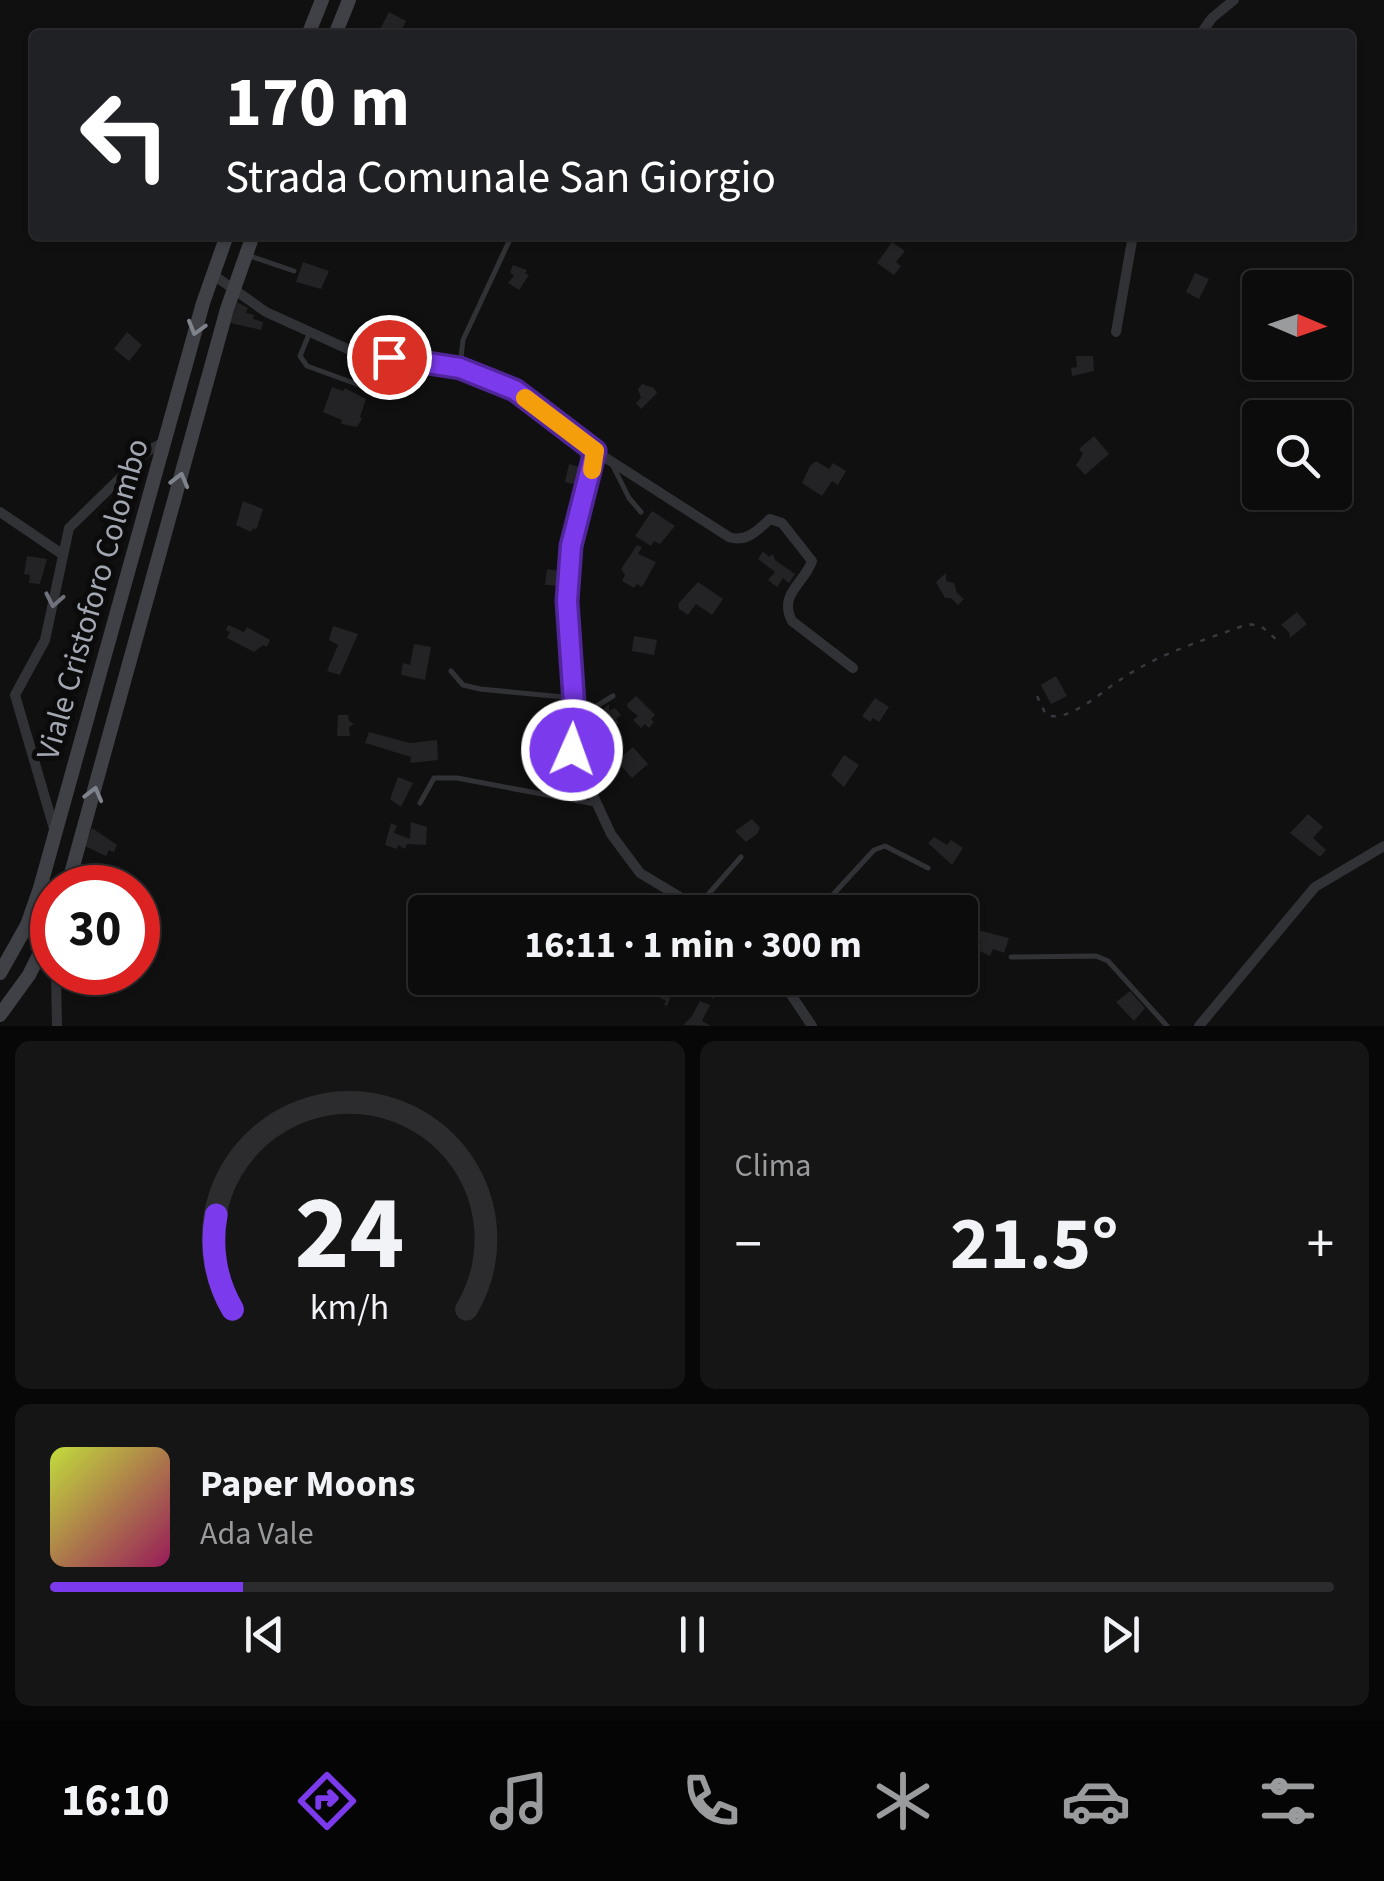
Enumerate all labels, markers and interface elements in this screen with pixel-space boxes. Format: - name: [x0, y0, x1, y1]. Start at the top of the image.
- text: 170 m: [225, 53, 410, 153]
- icon: left: [60, 70, 190, 200]
- text: Strada Comunale San Giorgio: [225, 146, 776, 210]
- north arrow: [1242, 270, 1352, 380]
- map controls: [1242, 270, 1352, 510]
- pin: [347, 315, 432, 400]
- one-way arrow: [187, 318, 208, 336]
- icon: arrive: [362, 330, 417, 385]
- button: search: [1242, 400, 1352, 510]
- street label: Viale Cristoforo Colombo: [25, 433, 161, 765]
- one-way arrow: [168, 473, 189, 490]
- one-way arrow: [44, 591, 65, 608]
- position arrow: [520, 698, 624, 802]
- one-way arrow: [82, 786, 103, 803]
- speed limit sign: 30: [30, 865, 160, 995]
- text: 16:11 · 1 min · 300 m: [524, 918, 862, 972]
- text: Clima: [735, 1143, 811, 1189]
- text: 24: [295, 1161, 405, 1309]
- text: 21.5°: [950, 1191, 1119, 1298]
- text: −: [735, 1206, 762, 1284]
- text: +: [1307, 1206, 1334, 1284]
- text: km/h: [310, 1282, 389, 1333]
- text: Paper Moons: [200, 1457, 415, 1511]
- text: Ada Vale: [200, 1511, 314, 1557]
- icon: previous: [237, 1607, 292, 1662]
- icon: pause: [665, 1607, 720, 1662]
- icon: next: [1093, 1607, 1148, 1662]
- icon: directions: [292, 1766, 362, 1836]
- icon: music: [484, 1766, 554, 1836]
- icon: phone: [676, 1766, 746, 1836]
- icon: climate: [868, 1766, 938, 1836]
- icon: car: [1061, 1766, 1131, 1836]
- icon: filters: [1253, 1766, 1323, 1836]
- text: 16:10: [61, 1769, 170, 1833]

